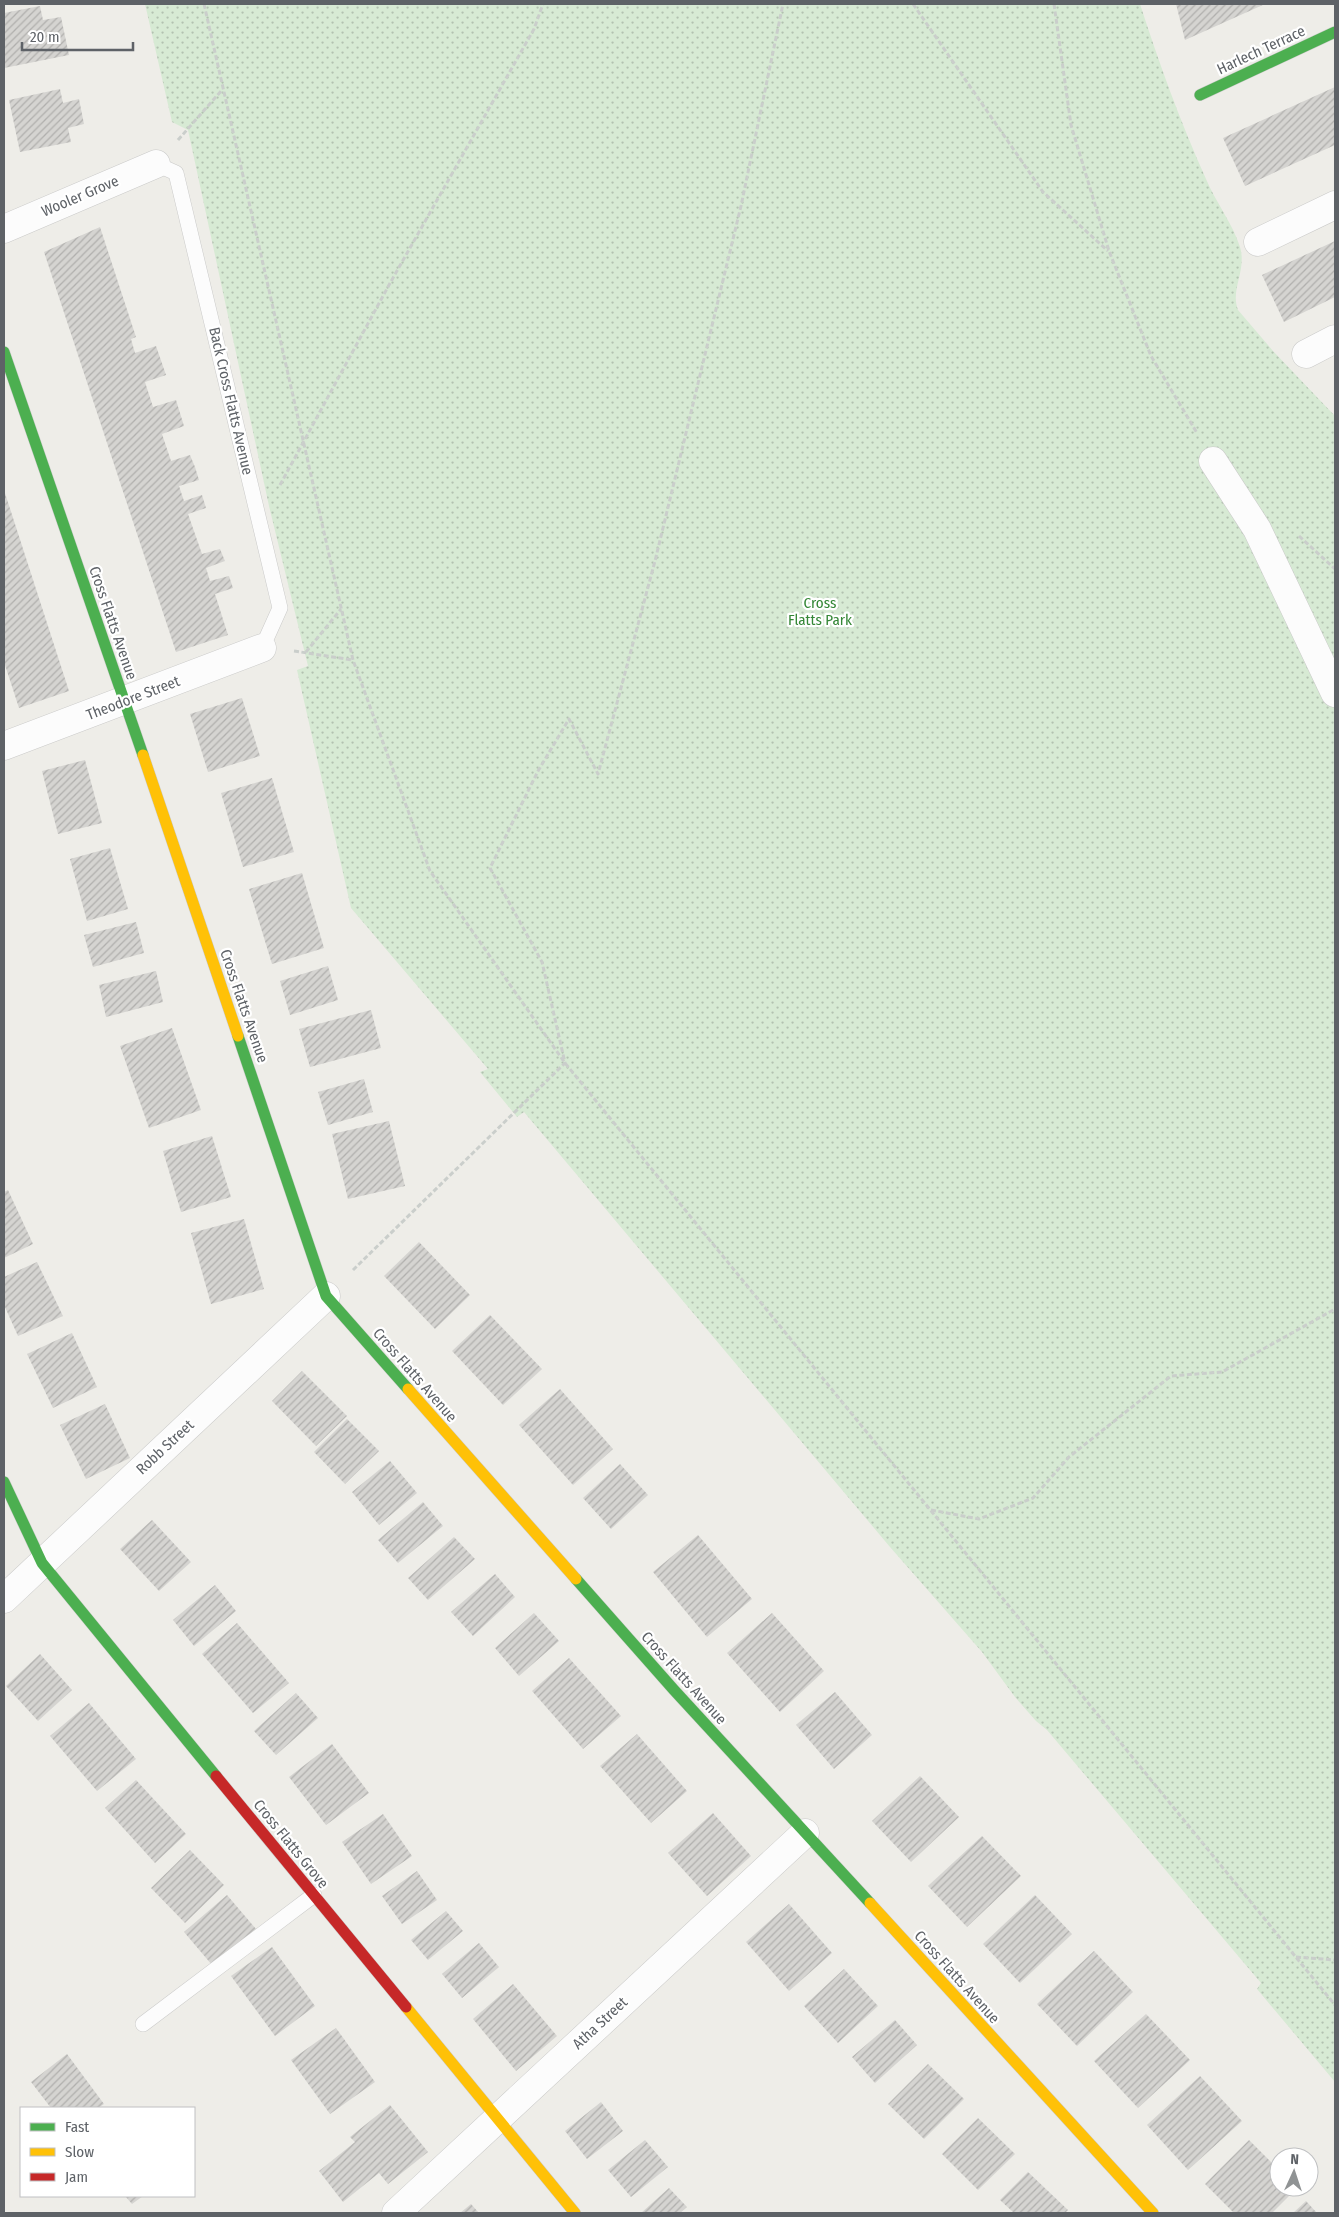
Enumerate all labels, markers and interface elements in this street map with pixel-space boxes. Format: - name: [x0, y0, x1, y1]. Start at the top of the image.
- scale bar: [22, 20, 134, 52]
- street label: Harlech Terrace: [1214, 22, 1308, 78]
- text: 20 m: [30, 28, 60, 46]
- street label: Wooler Grove: [39, 172, 121, 220]
- street label: Back Cross Flatts Avenue: [205, 325, 257, 477]
- street label: Cross Flatts Avenue: [85, 564, 141, 682]
- park label: Cross Flatts Park: [788, 594, 852, 629]
- street label: Theodore Street: [84, 672, 182, 724]
- street label: Cross Flatts Avenue: [216, 947, 272, 1065]
- street label: Cross Flatts Avenue: [369, 1324, 461, 1426]
- street label: Robb Street: [132, 1416, 198, 1478]
- street label: Cross Flatts Avenue: [638, 1628, 730, 1728]
- street label: Cross Flatts Grove: [250, 1796, 332, 1892]
- street label: Cross Flatts Avenue: [911, 1927, 1003, 2027]
- street label: Atha Street: [569, 1993, 631, 2053]
- legend: [20, 2107, 195, 2197]
- text: Fast: [65, 2118, 89, 2136]
- text: Slow: [65, 2143, 94, 2161]
- north arrow: [1269, 2147, 1319, 2197]
- text: N: [1290, 2151, 1299, 2168]
- text: Jam: [65, 2168, 88, 2186]

